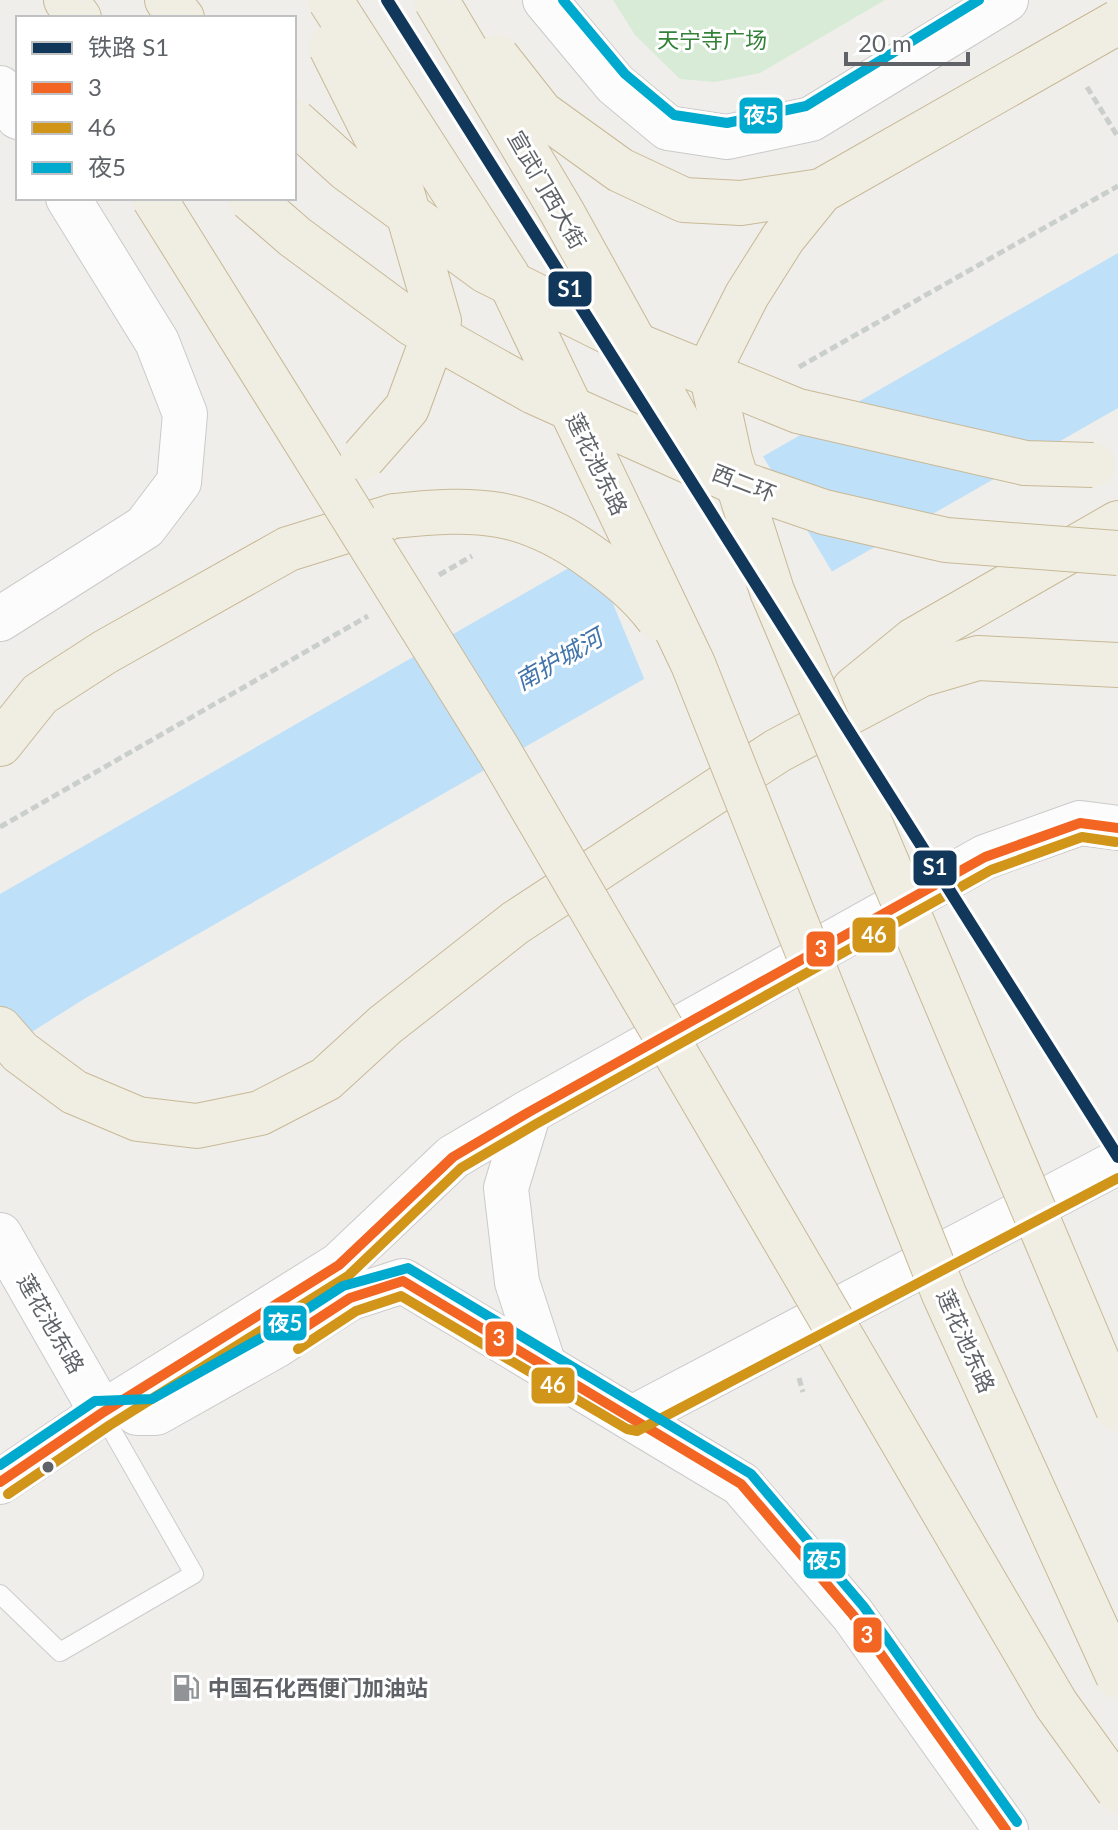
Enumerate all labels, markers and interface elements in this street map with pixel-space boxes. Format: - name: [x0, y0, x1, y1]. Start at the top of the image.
- legend: [16, 16, 296, 200]
- scale bar: [846, 16, 968, 66]
- park label: 天宁寺广场: [657, 26, 767, 53]
- text: 20 m: [858, 28, 912, 57]
- text: 铁路 S1: [88, 32, 169, 61]
- text: 3: [88, 72, 102, 101]
- line badge: 夜5: [738, 96, 784, 135]
- text: 夜5: [744, 101, 778, 128]
- text: 46: [88, 112, 116, 141]
- street label: 宣武门西大街: [503, 126, 592, 254]
- text: 夜5: [88, 152, 126, 181]
- line badge: S1: [547, 270, 593, 308]
- text: S1: [558, 275, 582, 302]
- street label: 莲花池东路: [561, 408, 634, 519]
- street label: 西二环: [709, 458, 780, 507]
- water label: 南护城河: [509, 620, 611, 695]
- line badge: S1: [912, 849, 958, 887]
- text: S1: [923, 853, 947, 880]
- line badge: 46: [851, 916, 897, 954]
- text: 46: [861, 921, 887, 948]
- line badge: 3: [805, 930, 836, 968]
- text: 3: [815, 935, 827, 962]
- street label: 莲花池东路: [12, 1269, 91, 1378]
- street label: 莲花池东路: [932, 1285, 1001, 1397]
- line badge: 夜5: [262, 1304, 308, 1342]
- text: 夜5: [268, 1309, 302, 1336]
- line badge: 3: [484, 1320, 515, 1358]
- text: 3: [493, 1324, 505, 1351]
- line badge: 46: [530, 1366, 576, 1405]
- text: 46: [540, 1371, 566, 1398]
- unlabelled marker: [40, 1459, 56, 1475]
- line badge: 夜5: [802, 1541, 847, 1580]
- text: 夜5: [807, 1546, 841, 1573]
- line badge: 3: [852, 1616, 883, 1654]
- text: 3: [861, 1621, 873, 1648]
- fuel station icon: 中国石化西便门加油站: [171, 1673, 201, 1703]
- place label: 中国石化西便门加油站: [208, 1674, 428, 1701]

